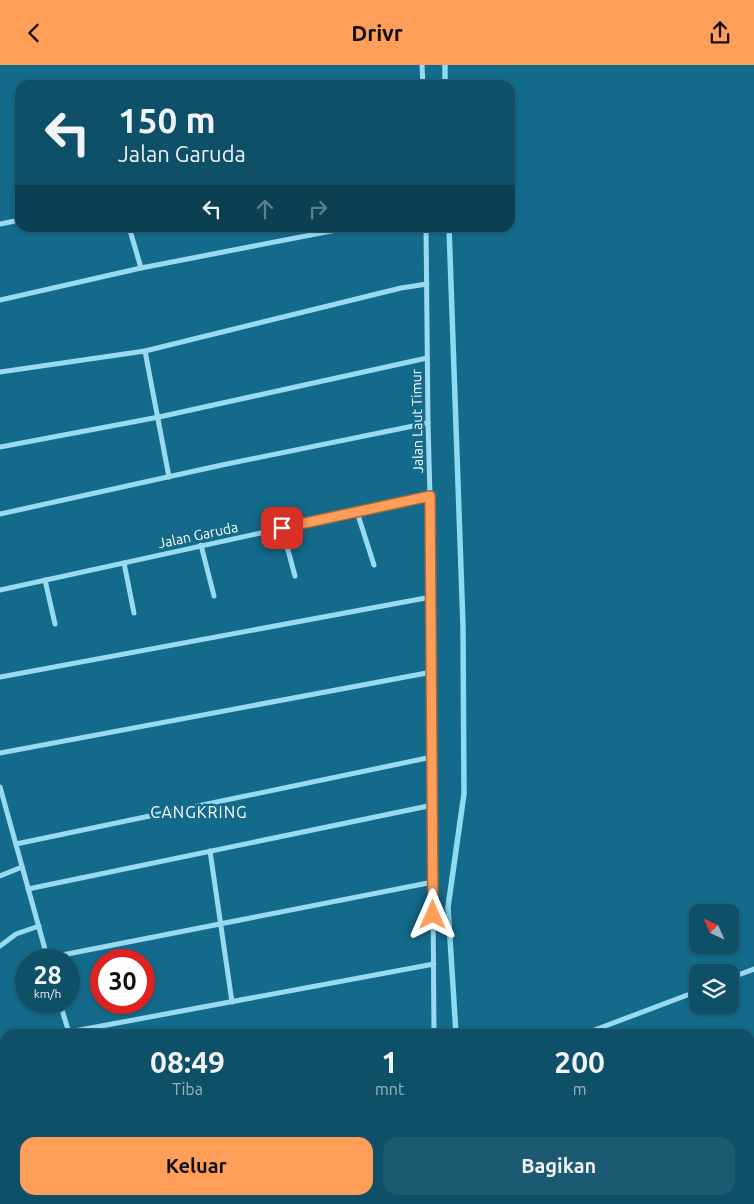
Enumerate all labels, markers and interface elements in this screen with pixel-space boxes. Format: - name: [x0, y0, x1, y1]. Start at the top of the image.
- icon: back: [20, 19, 48, 47]
- icon: share: [706, 19, 734, 47]
- text: Drivr: [351, 20, 403, 45]
- icon: left: [35, 100, 100, 165]
- text: 150 m: [118, 100, 216, 140]
- text: Jalan Garuda: [118, 141, 246, 166]
- icon: left: [198, 195, 226, 223]
- icon: ahead: [251, 195, 279, 223]
- icon: right: [304, 195, 332, 223]
- street label: Jalan Laut Timur: [408, 368, 426, 473]
- pin: [261, 507, 303, 549]
- icon: arrive: [268, 514, 296, 542]
- street label: Jalan Garuda: [157, 519, 239, 551]
- district label: CANGKRING: [150, 803, 248, 821]
- position arrow: [406, 888, 458, 940]
- north arrow: [689, 904, 739, 954]
- map controls: [689, 904, 739, 1014]
- speed limit sign: 30: [90, 949, 155, 1014]
- text: 28: [33, 961, 62, 989]
- button: layers: [689, 964, 739, 1014]
- text: km/h: [34, 987, 61, 1000]
- text: 08:49: [150, 1045, 225, 1079]
- text: 1: [381, 1045, 398, 1079]
- text: 200: [554, 1045, 605, 1079]
- text: Tiba: [172, 1080, 203, 1098]
- text: mnt: [375, 1080, 404, 1098]
- text: m: [573, 1080, 587, 1098]
- button: Keluar: [20, 1137, 373, 1195]
- button: Bagikan: [383, 1137, 735, 1195]

